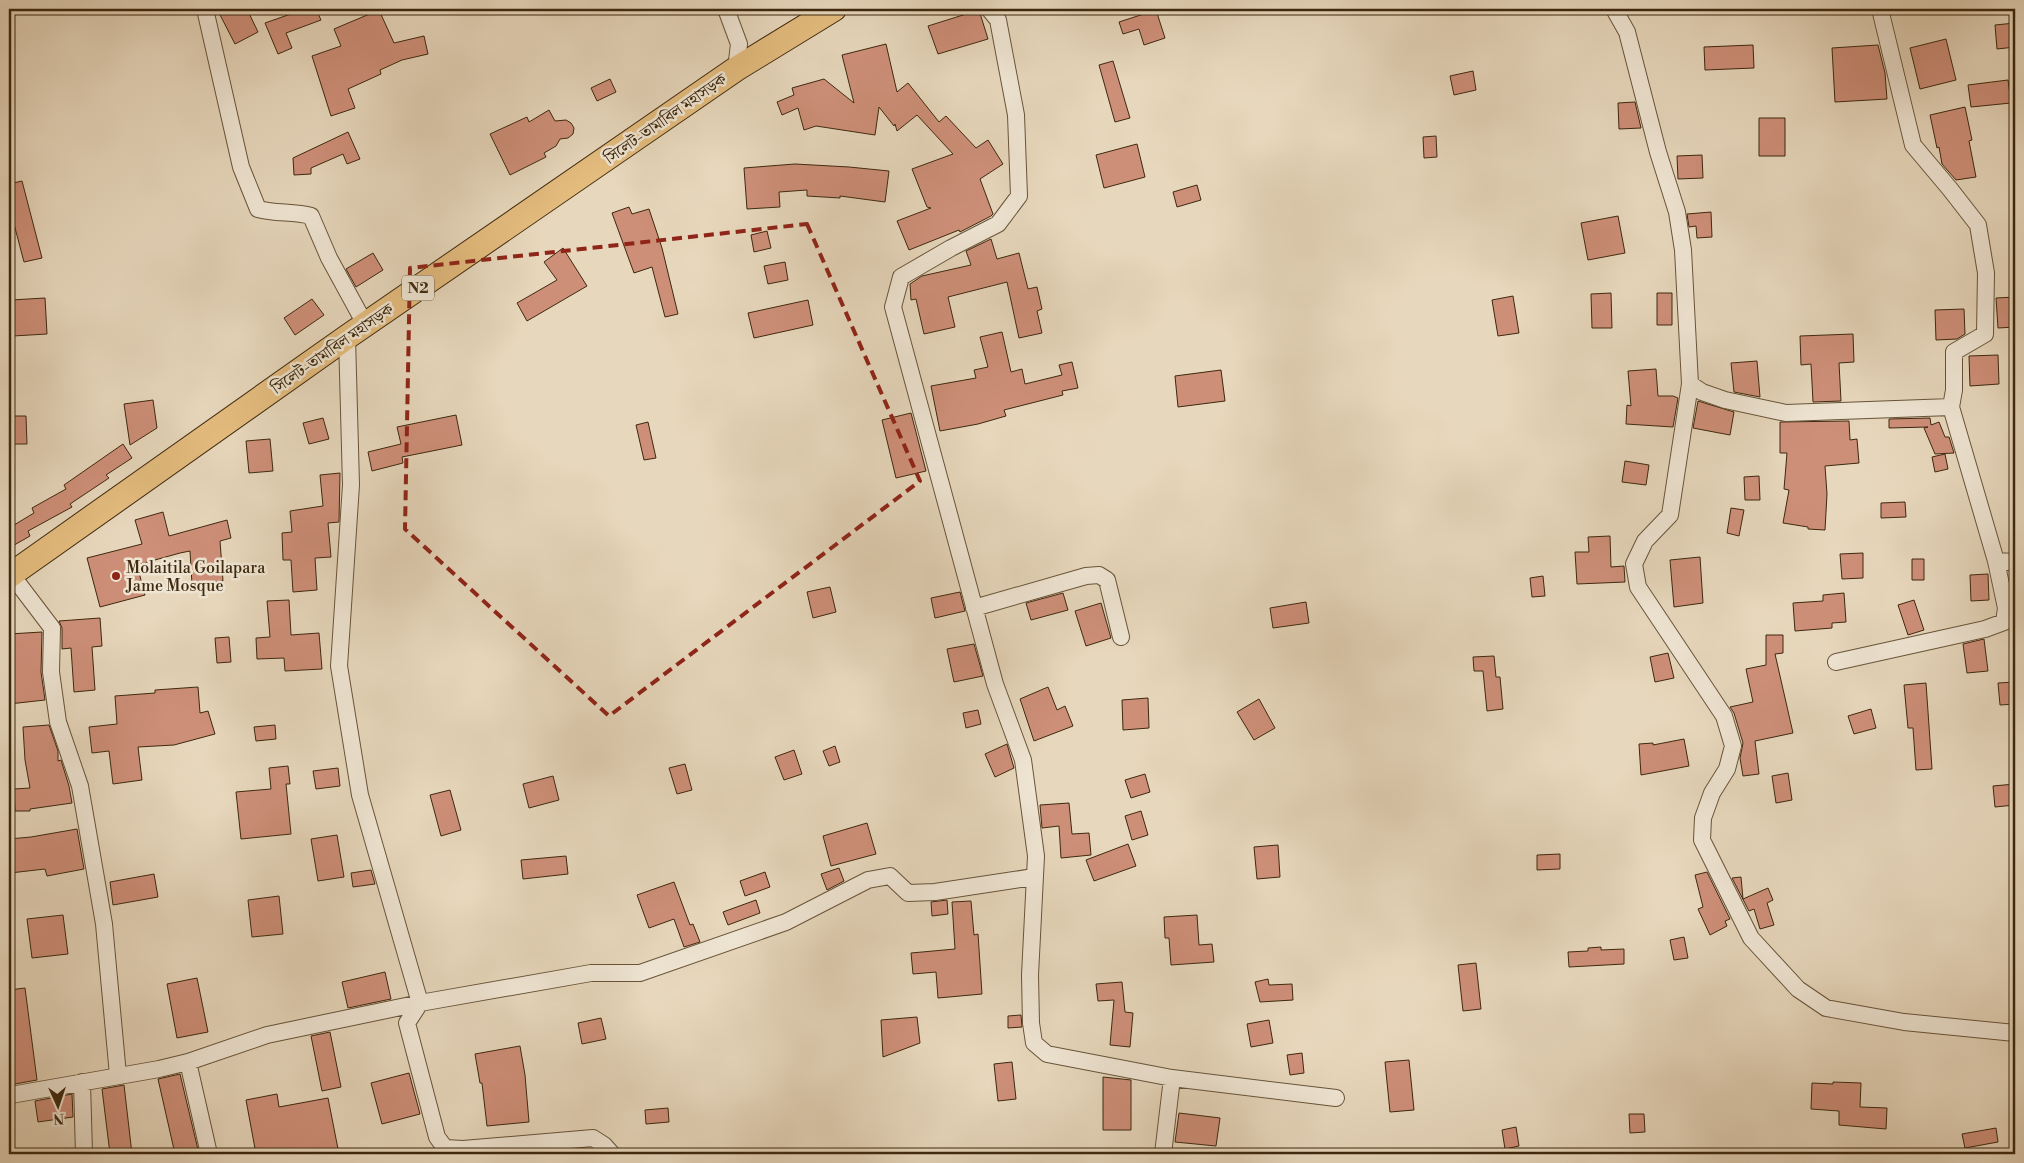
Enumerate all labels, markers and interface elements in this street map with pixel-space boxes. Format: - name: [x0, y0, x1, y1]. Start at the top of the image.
- street label: সিলেট-তামাবিল মহাসড়ক: [600, 69, 731, 169]
- road number: N2: [402, 276, 434, 300]
- street label: সিলেট-তামাবিল মহাসড়ক: [267, 299, 398, 399]
- place label: Molaitila Goilapara Jame Mosque: [125, 558, 266, 596]
- marker: Molaitila Goilapara Jame Mosque: [110, 570, 122, 582]
- north arrow: [32, 1080, 82, 1130]
- text: N: [53, 1109, 65, 1127]

